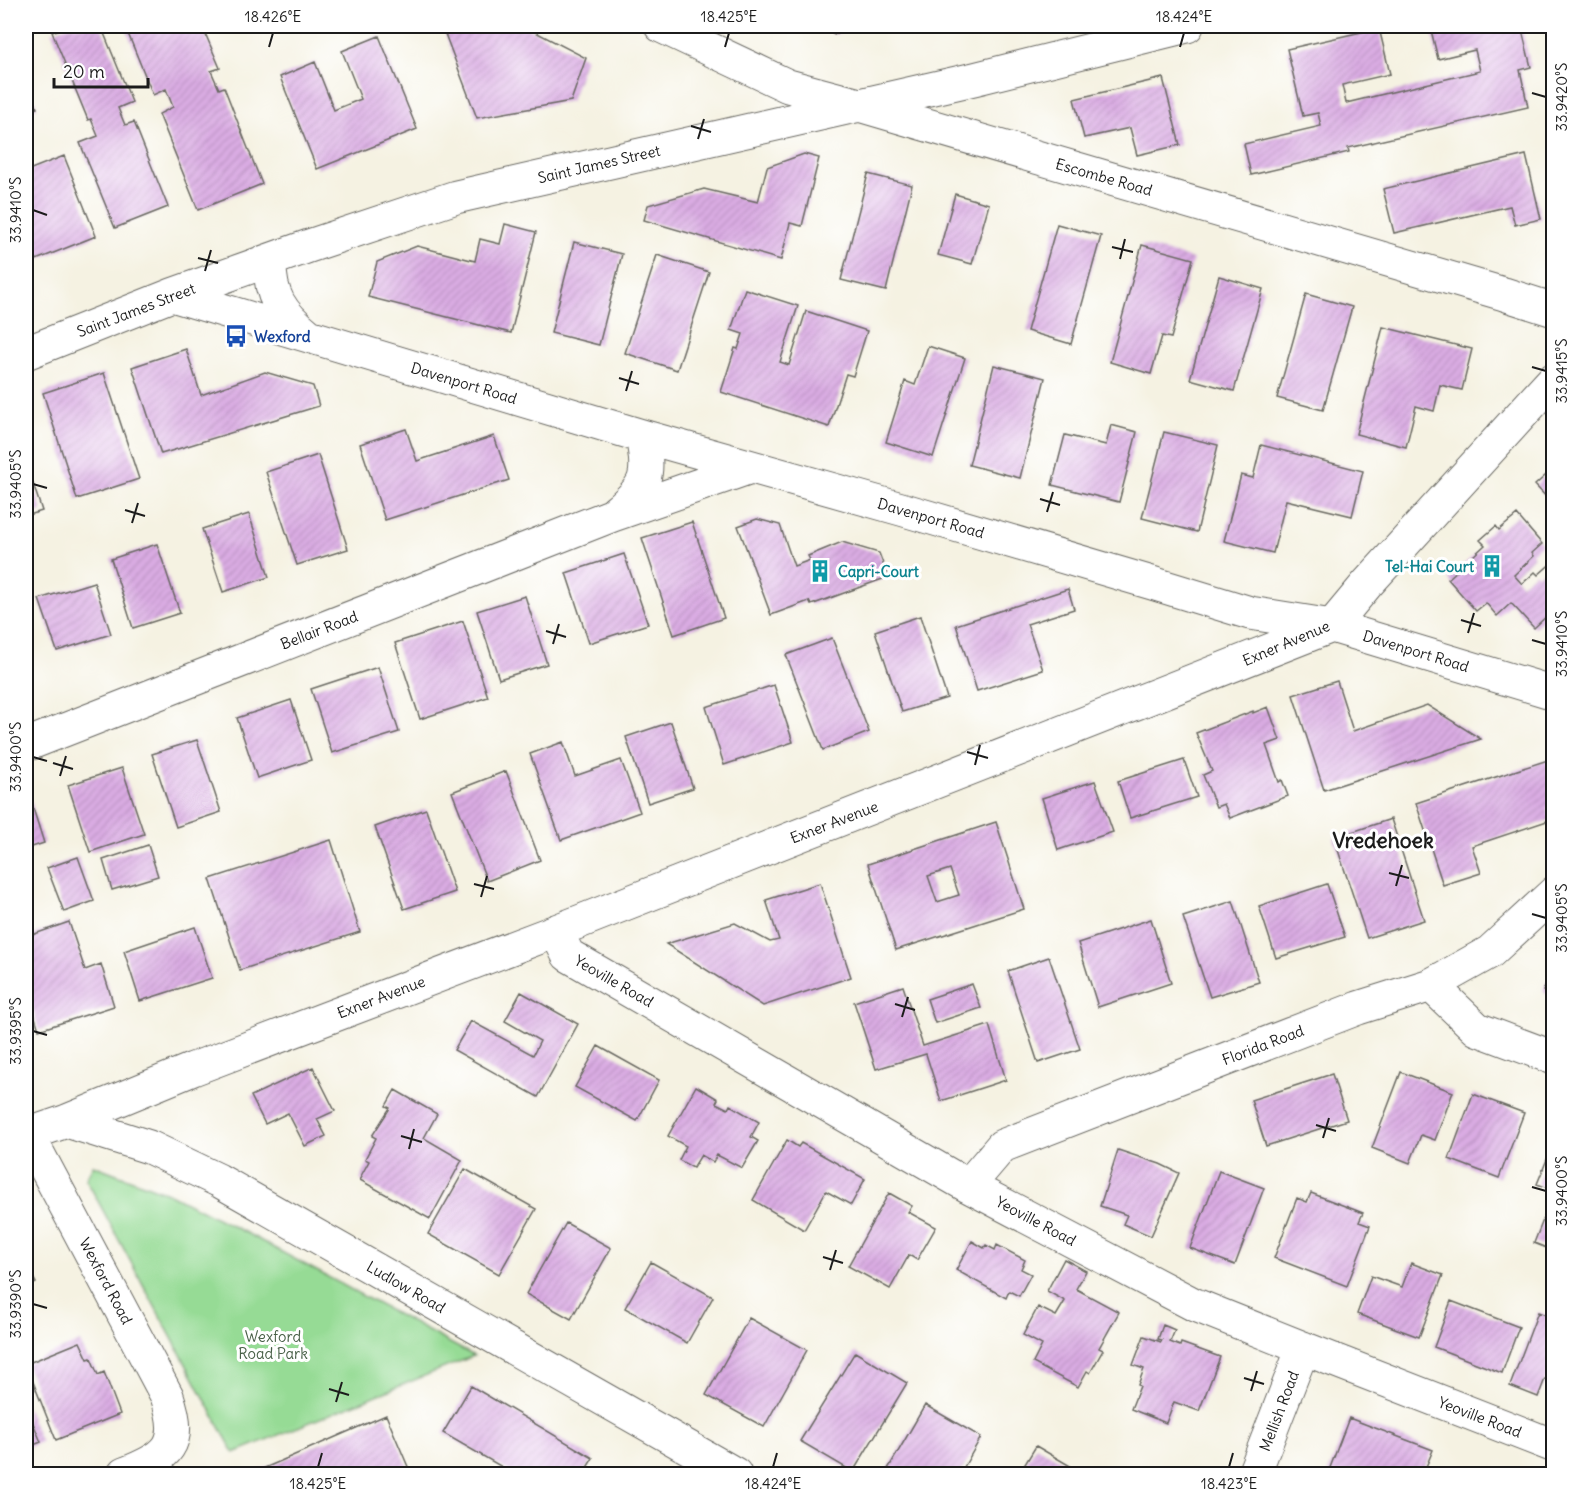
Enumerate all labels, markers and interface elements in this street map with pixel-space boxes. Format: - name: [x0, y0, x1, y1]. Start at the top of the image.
- text: 18.426°E: [245, 7, 302, 26]
- text: 18.425°E: [701, 7, 758, 26]
- text: 18.424°E: [1156, 7, 1212, 26]
- scale bar: [54, 51, 148, 89]
- text: 20 m: [63, 60, 105, 83]
- text: 33.9420°S: [1552, 63, 1571, 131]
- street label: Saint James Street: [536, 141, 662, 187]
- street label: Escombe Road: [1053, 154, 1155, 200]
- text: 33.9410°S: [6, 177, 25, 243]
- street label: Saint James Street: [74, 279, 198, 341]
- bus stop icon: Wexford: [223, 323, 249, 349]
- place label: Wexford: [254, 327, 311, 346]
- text: 33.9415°S: [1552, 338, 1571, 404]
- street label: Davenport Road: [409, 358, 520, 408]
- text: 33.9405°S: [6, 449, 25, 519]
- street label: Davenport Road: [875, 494, 987, 542]
- building icon: Tel-Hai Court: [1479, 553, 1505, 579]
- place label: Tel-Hai Court: [1385, 557, 1475, 576]
- building icon: Capri-Court: [807, 558, 833, 584]
- place label: Capri-Court: [838, 562, 920, 582]
- street label: Bellair Road: [278, 606, 361, 653]
- text: 33.9410°S: [1552, 611, 1571, 677]
- street label: Exner Avenue: [1240, 616, 1332, 670]
- street label: Davenport Road: [1361, 626, 1472, 676]
- text: 33.9400°S: [6, 722, 25, 792]
- street label: Exner Avenue: [787, 796, 881, 848]
- district label: Vredehoek: [1332, 827, 1434, 854]
- text: 33.9405°S: [1552, 883, 1571, 953]
- street label: Yeoville Road: [571, 951, 657, 1011]
- street label: Exner Avenue: [334, 971, 428, 1023]
- text: 33.9395°S: [6, 997, 25, 1065]
- street label: Florida Road: [1219, 1021, 1307, 1069]
- text: 33.9400°S: [1552, 1156, 1571, 1226]
- street label: Yeoville Road: [993, 1192, 1079, 1250]
- street label: Wexford Road: [75, 1234, 137, 1328]
- street label: Ludlow Road: [363, 1257, 449, 1317]
- text: 33.9390°S: [6, 1269, 25, 1339]
- park label: Wexford Road Park: [238, 1327, 308, 1363]
- street label: Mellish Road: [1255, 1368, 1303, 1454]
- street label: Yeoville Road: [1436, 1392, 1525, 1442]
- text: 18.425°E: [290, 1474, 347, 1493]
- text: 18.424°E: [745, 1474, 801, 1493]
- text: 18.423°E: [1201, 1474, 1258, 1493]

